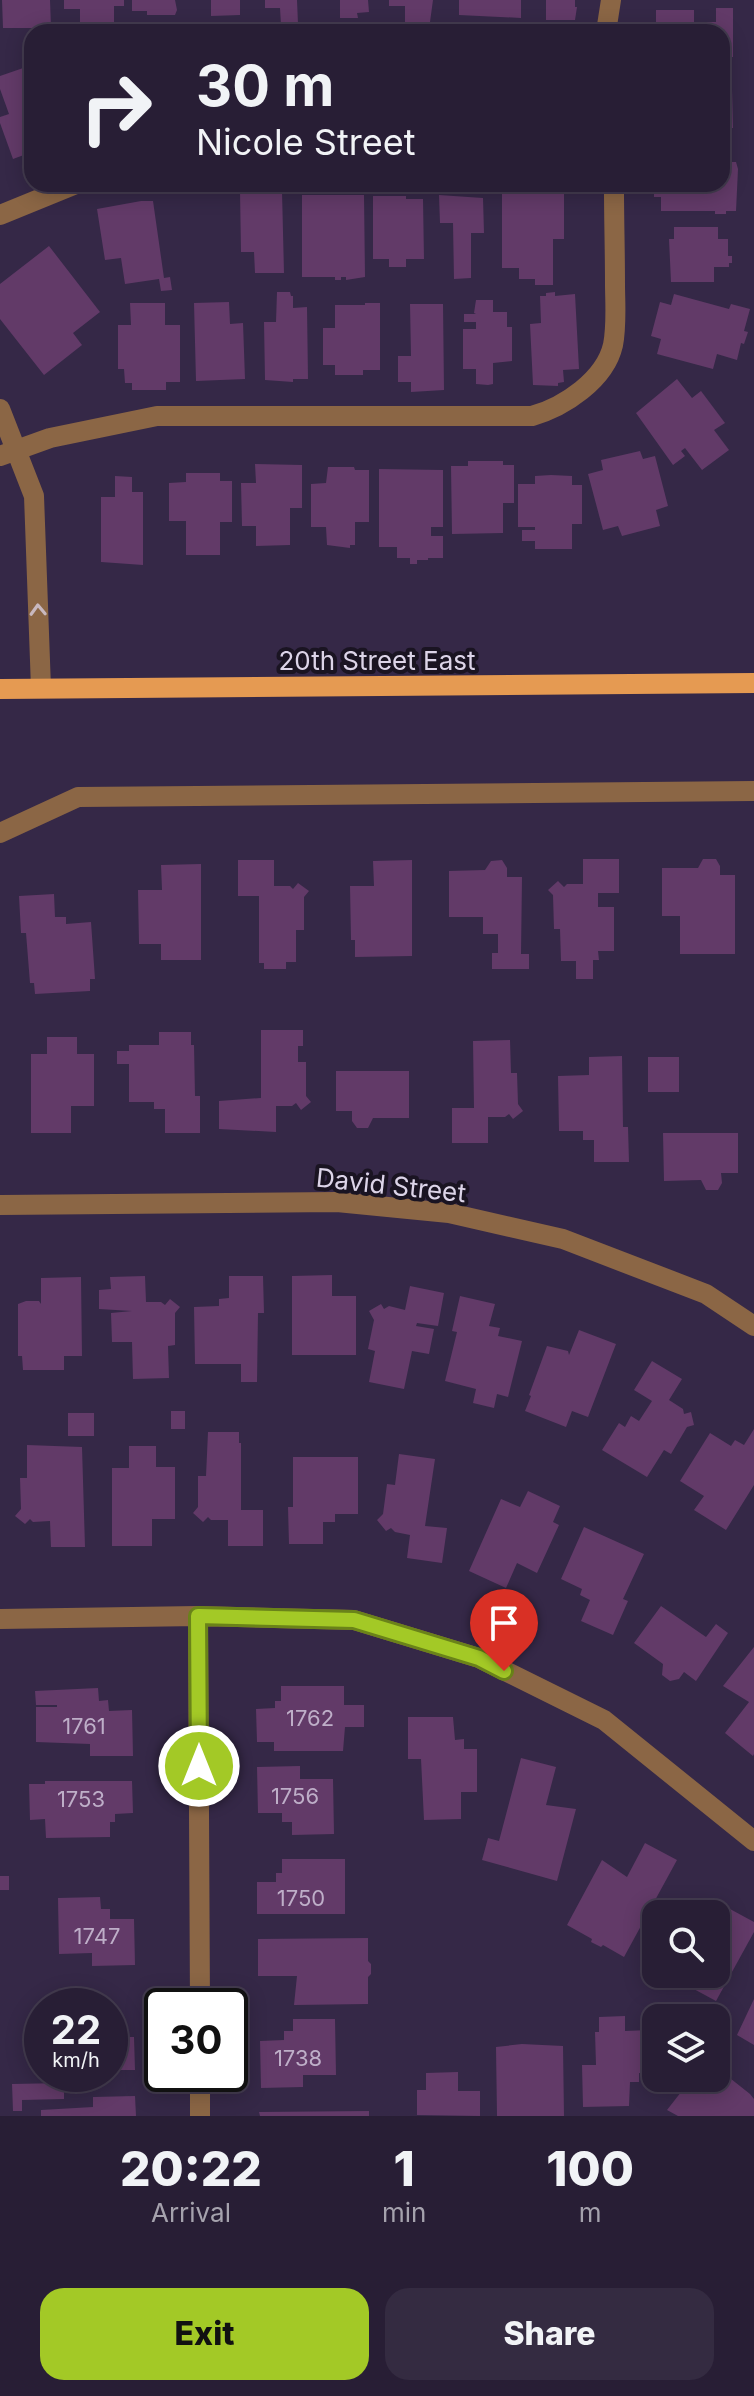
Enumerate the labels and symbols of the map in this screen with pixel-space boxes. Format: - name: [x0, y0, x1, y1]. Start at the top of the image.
- one-way arrow: [30, 603, 47, 616]
- street label: 20th Street East: [279, 645, 475, 676]
- street label: David Street: [315, 1162, 467, 1208]
- pin: [470, 1589, 538, 1671]
- house number: 1762: [286, 1705, 334, 1731]
- house number: 1761: [62, 1713, 106, 1739]
- position arrow: [157, 1724, 241, 1808]
- house number: 1756: [271, 1783, 319, 1809]
- house number: 1753: [57, 1786, 105, 1812]
- house number: 1750: [277, 1885, 325, 1911]
- house number: 1747: [74, 1923, 120, 1949]
- speed limit sign: 30: [144, 1988, 248, 2092]
- house number: 1738: [274, 2045, 322, 2071]

